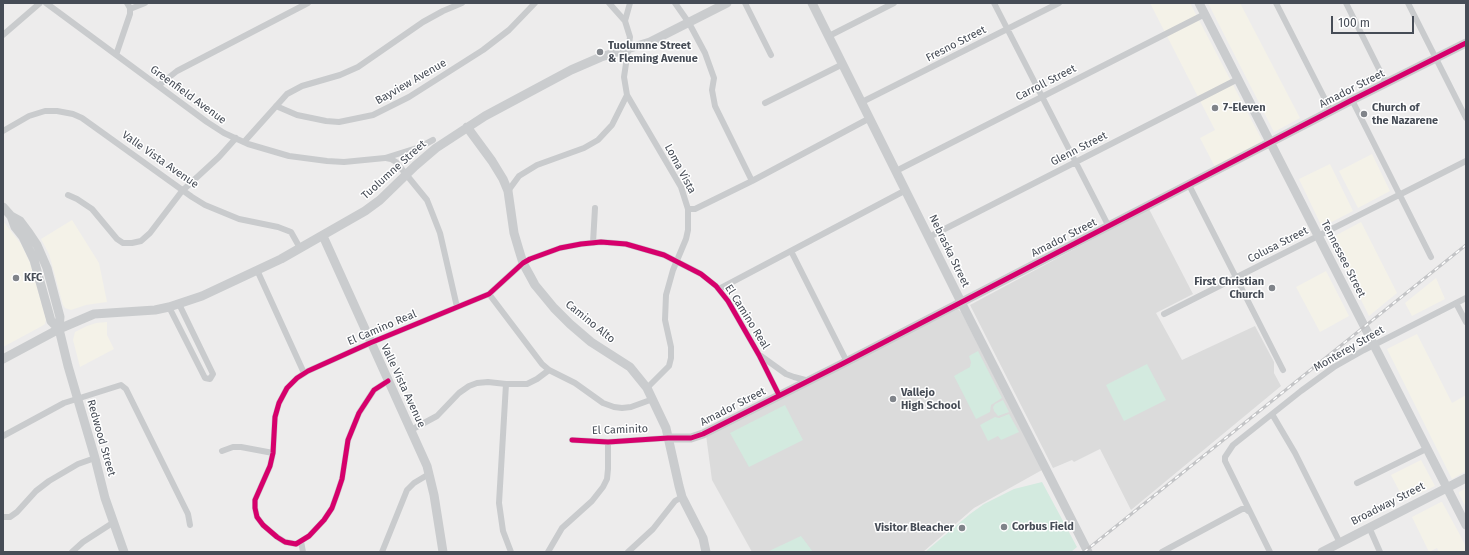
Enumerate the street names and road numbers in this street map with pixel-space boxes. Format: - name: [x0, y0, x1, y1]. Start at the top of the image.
- street label: Fresno Street: [924, 23, 988, 65]
- street label: Bayview Avenue: [373, 56, 449, 108]
- street label: Carroll Street: [1014, 62, 1078, 104]
- street label: Greenfield Avenue: [147, 63, 229, 127]
- street label: Amador Street: [1317, 67, 1387, 111]
- street label: Valle Vista Avenue: [119, 129, 201, 191]
- street label: Glenn Street: [1048, 129, 1110, 169]
- street label: Tuolumne Street: [359, 138, 429, 202]
- street label: Loma Vista: [661, 142, 699, 196]
- street label: Nebraska Street: [926, 213, 972, 289]
- street label: Amador Street: [1029, 216, 1099, 260]
- street label: Tennessee Street: [1318, 218, 1368, 300]
- street label: Colusa Street: [1246, 224, 1310, 266]
- street label: El Camino Real: [722, 282, 772, 352]
- street label: Camino Alto: [562, 298, 618, 346]
- street label: El Camino Real: [345, 308, 419, 348]
- street label: Monterey Street: [1311, 323, 1387, 375]
- street label: Valle Vista Avenue: [378, 342, 428, 430]
- street label: Amador Street: [698, 385, 768, 429]
- street label: Redwood Street: [84, 398, 118, 478]
- street label: El Caminito: [592, 422, 648, 438]
- street label: Broadway Street: [1349, 480, 1427, 528]

